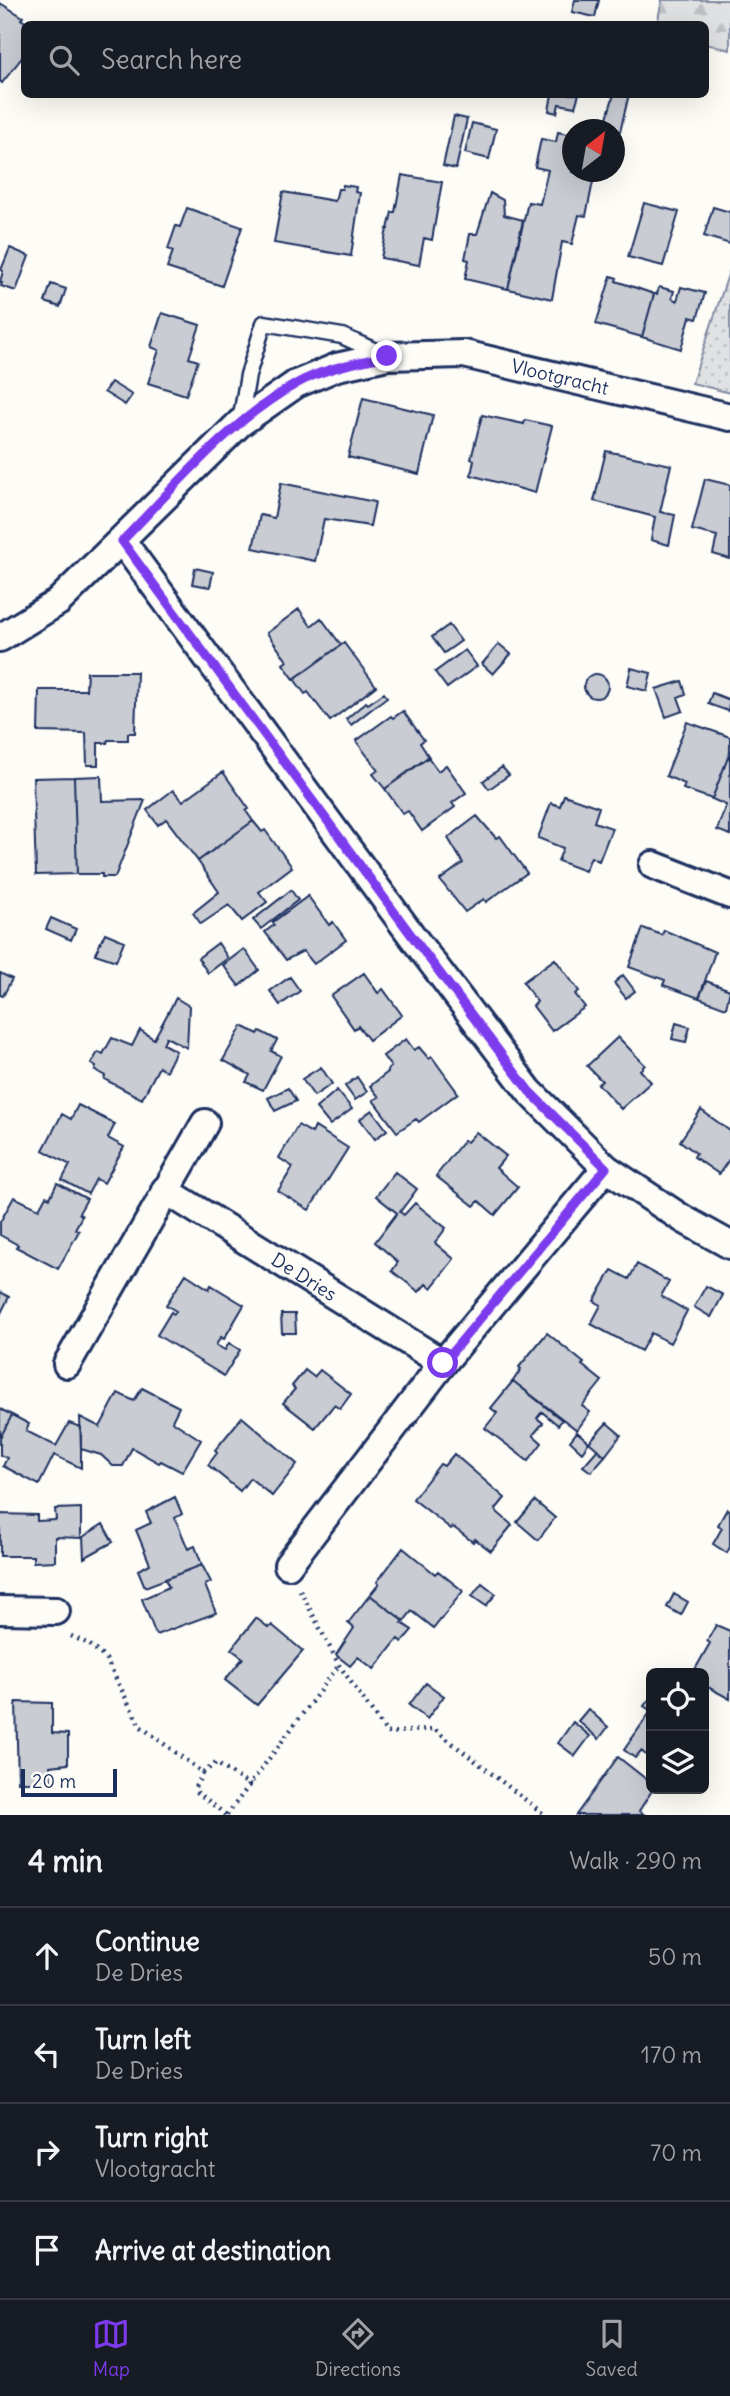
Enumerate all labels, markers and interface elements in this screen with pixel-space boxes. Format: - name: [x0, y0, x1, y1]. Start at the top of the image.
- search box: [21, 21, 709, 98]
- icon: search: [45, 41, 83, 79]
- text: Search here: [101, 43, 242, 76]
- north arrow: [562, 119, 625, 182]
- route end: [371, 340, 402, 371]
- street label: Vlootgracht: [509, 354, 611, 400]
- street label: De Dries: [267, 1247, 341, 1306]
- route start: [427, 1347, 458, 1378]
- map controls: [646, 1668, 709, 1794]
- button: locate: [646, 1668, 709, 1731]
- button: layers: [646, 1731, 709, 1794]
- scale bar: [21, 1766, 117, 1798]
- text: 20 m: [32, 1769, 76, 1793]
- text: 4 min: [28, 1842, 103, 1880]
- text: Walk · 290 m: [569, 1846, 702, 1875]
- text: Continue: [95, 1925, 200, 1958]
- icon: ahead: [28, 1937, 66, 1975]
- text: 50 m: [648, 1942, 702, 1971]
- text: De Dries: [95, 1958, 183, 1987]
- text: Turn left: [95, 2023, 191, 2056]
- icon: left: [28, 2035, 66, 2073]
- text: 170 m: [641, 2040, 702, 2069]
- text: De Dries: [95, 2056, 183, 2085]
- text: Turn right: [95, 2121, 208, 2154]
- icon: right: [28, 2133, 66, 2171]
- text: 70 m: [650, 2138, 702, 2167]
- text: Vlootgracht: [95, 2154, 215, 2183]
- icon: arrive: [28, 2231, 66, 2269]
- text: Arrive at destination: [95, 2234, 331, 2267]
- tab: Map: [92, 2315, 130, 2381]
- tab: Directions: [315, 2315, 401, 2381]
- tab: Saved: [586, 2315, 638, 2381]

